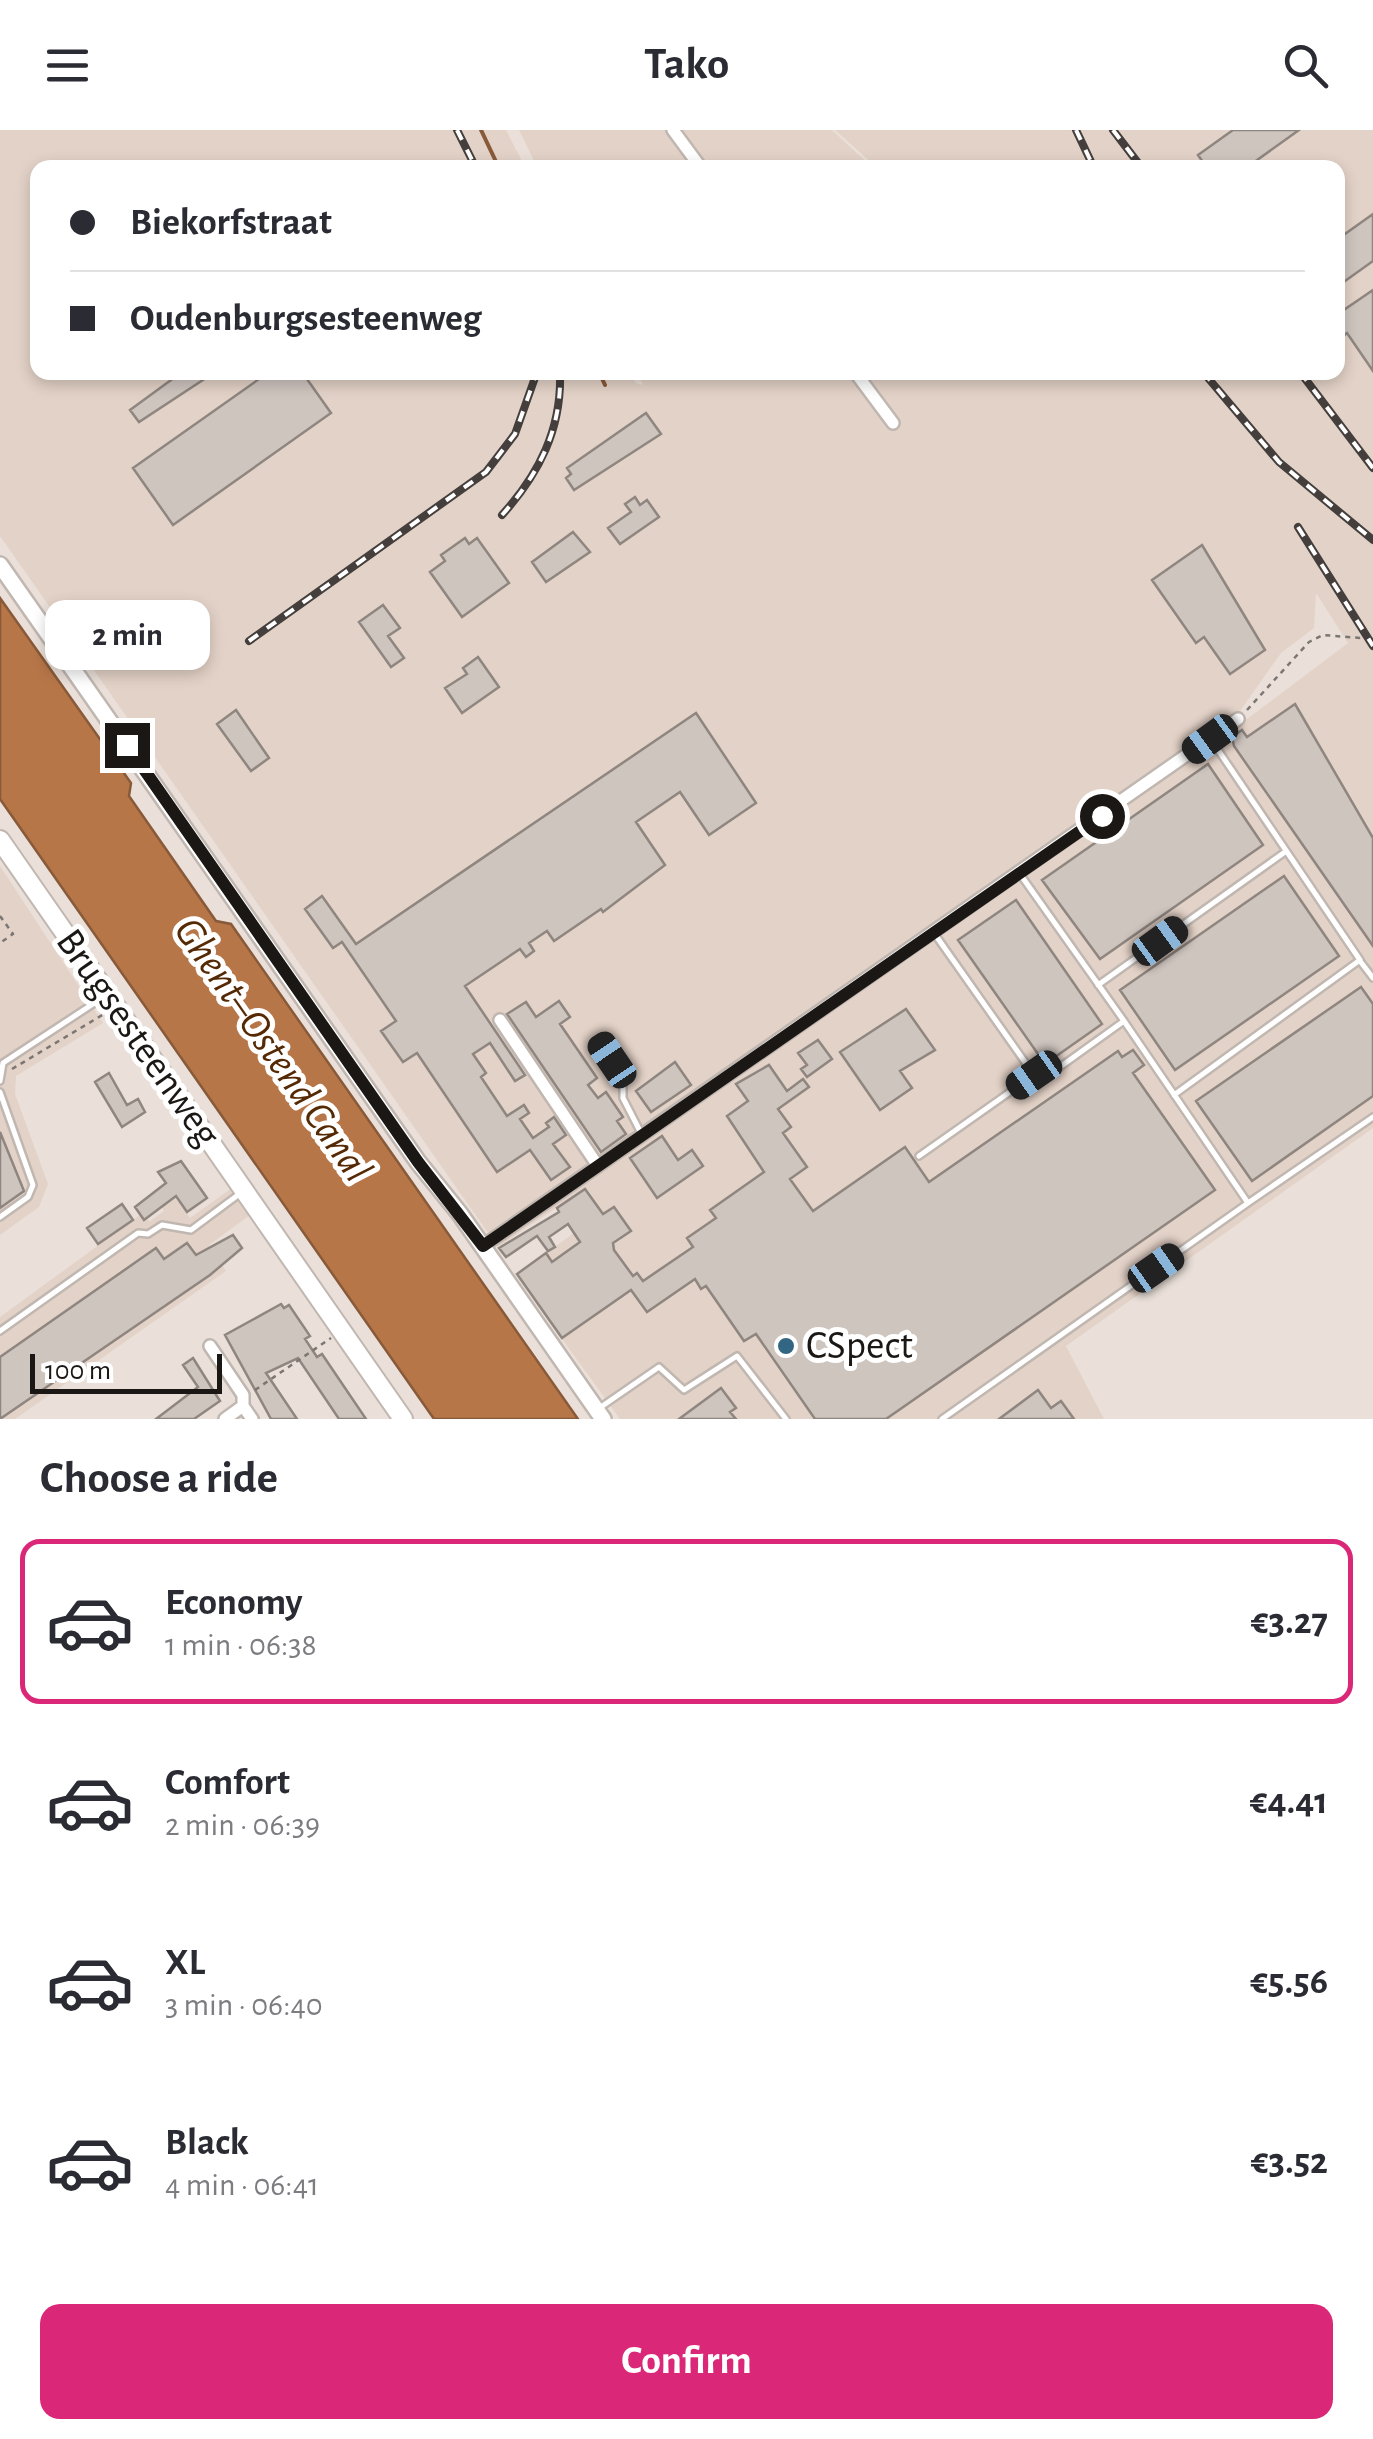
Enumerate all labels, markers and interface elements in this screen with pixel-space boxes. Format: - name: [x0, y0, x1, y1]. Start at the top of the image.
- icon: menu: [40, 38, 95, 93]
- icon: search: [1278, 38, 1333, 93]
- text: Tako: [644, 42, 729, 87]
- text: Biekorfstraat: [130, 204, 332, 242]
- text: Oudenburgsesteenweg: [130, 300, 482, 338]
- callout: 2 min: [44, 600, 210, 670]
- text: 2 min: [92, 619, 163, 651]
- car: [1177, 709, 1243, 769]
- route end: [105, 723, 150, 768]
- route start: [1080, 794, 1125, 839]
- water label: Ghent–Ostend Canal: [166, 910, 380, 1190]
- car: [1127, 911, 1193, 971]
- street label: Brugsesteenweg: [49, 922, 228, 1154]
- car: [583, 1027, 641, 1093]
- car: [1001, 1046, 1067, 1104]
- car: [1123, 1239, 1189, 1297]
- place label: CSpect: [806, 1326, 913, 1366]
- marker: CSpect: [775, 1335, 797, 1357]
- scale bar: [30, 1349, 222, 1394]
- text: 100 m: [45, 1357, 111, 1385]
- text: Choose a ride: [40, 1456, 278, 1501]
- icon: car: [45, 1577, 135, 1667]
- text: Economy: [165, 1584, 303, 1622]
- text: €3.27: [1251, 1603, 1328, 1641]
- text: 1 min · 06:38: [165, 1629, 317, 1661]
- icon: car: [45, 1757, 135, 1847]
- text: Comfort: [165, 1764, 290, 1802]
- text: €4.41: [1250, 1783, 1328, 1821]
- text: 2 min · 06:39: [165, 1809, 320, 1841]
- icon: car: [45, 1937, 135, 2027]
- text: XL: [165, 1944, 205, 1982]
- text: €5.56: [1250, 1963, 1328, 2001]
- text: 3 min · 06:40: [165, 1989, 323, 2021]
- icon: car: [45, 2117, 135, 2207]
- text: Black: [165, 2124, 249, 2162]
- text: €3.52: [1251, 2143, 1328, 2181]
- text: 4 min · 06:41: [165, 2169, 319, 2201]
- button: Confirm: [40, 2304, 1333, 2419]

